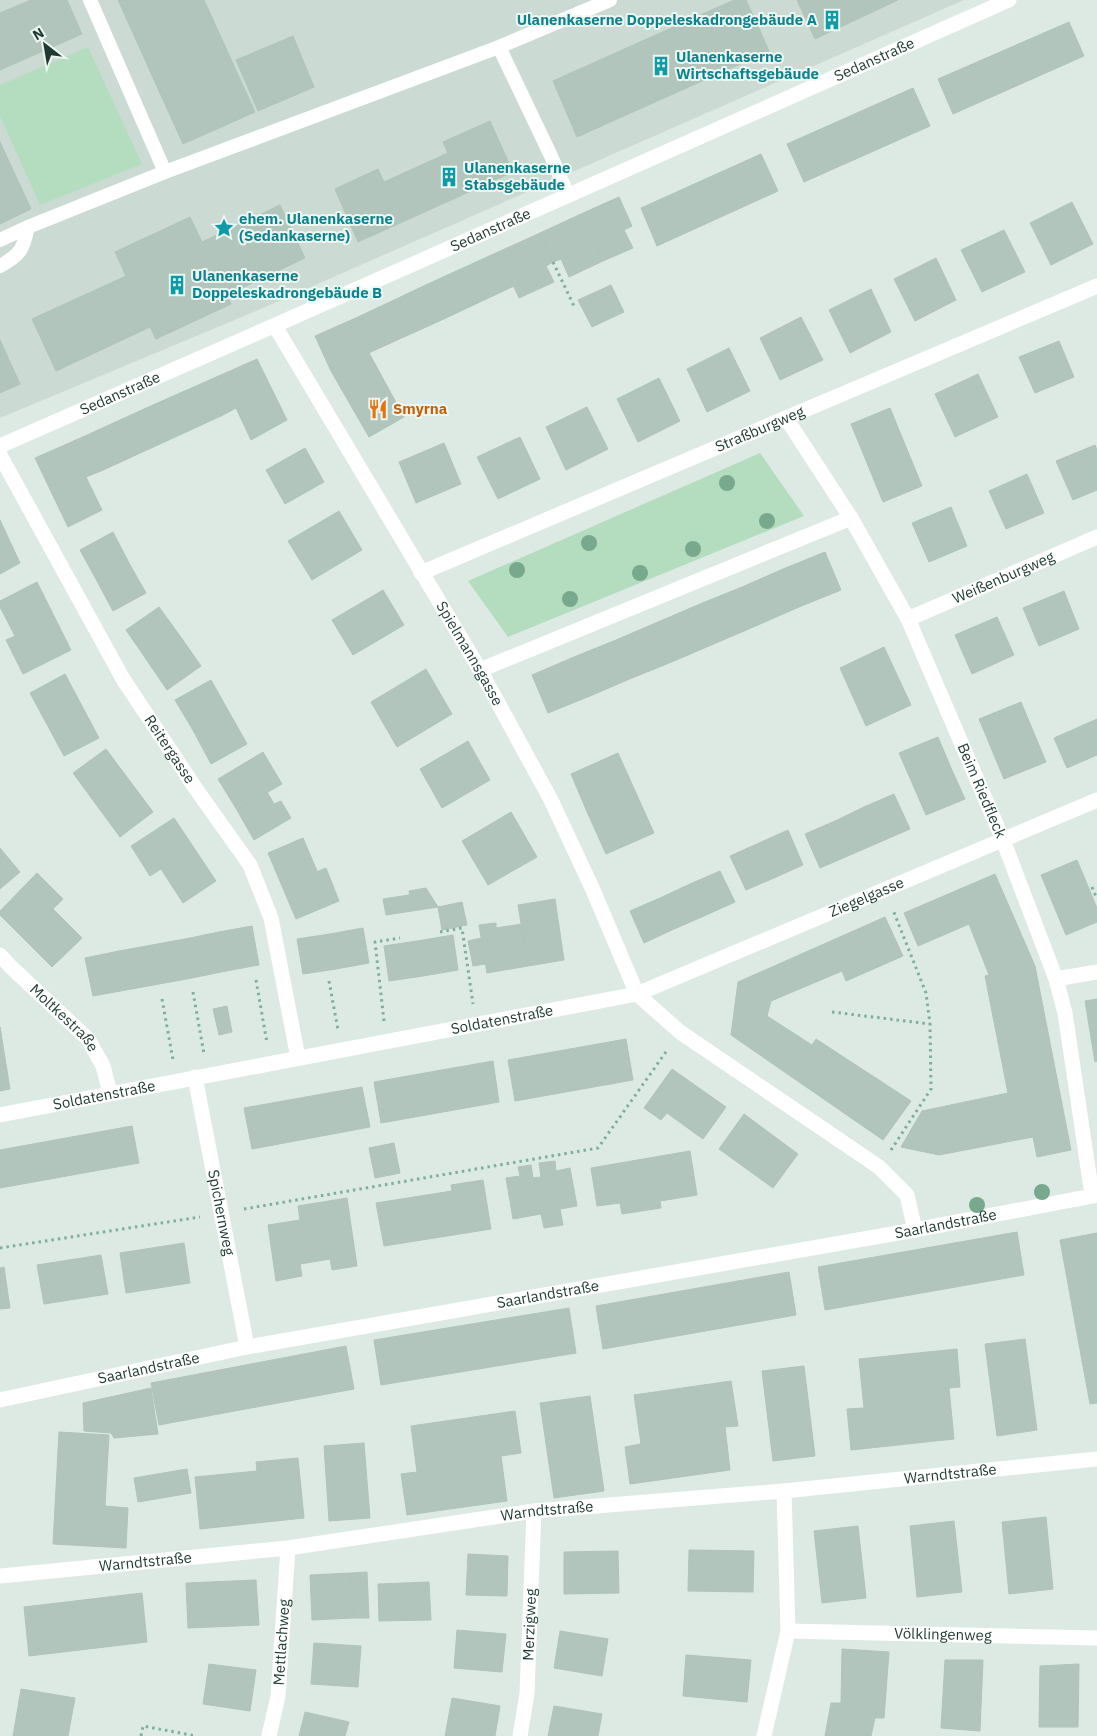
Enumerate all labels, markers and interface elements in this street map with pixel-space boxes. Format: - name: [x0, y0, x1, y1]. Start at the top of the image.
- building icon: Ulanenkaserne Doppeleskadrongebäude A: [821, 9, 843, 31]
- place label: Ulanenkaserne Doppeleskadrongebäude A: [517, 10, 817, 29]
- north arrow: [20, 20, 70, 70]
- text: N: [29, 24, 47, 44]
- street label: Sedanstraße: [831, 33, 917, 85]
- place label: Ulanenkaserne Wirtschaftsgebäude: [676, 47, 819, 83]
- building icon: Ulanenkaserne Wirtschaftsgebäude: [650, 55, 672, 77]
- place label: Ulanenkaserne Stabsgebäude: [464, 158, 570, 194]
- building icon: Ulanenkaserne Stabsgebäude: [438, 166, 460, 188]
- street label: Sedanstraße: [447, 203, 533, 256]
- place label: ehem. Ulanenkaserne (Sedankaserne): [239, 209, 393, 245]
- place icon: ehem. Ulanenkaserne (Sedankaserne): [213, 217, 235, 239]
- place label: Ulanenkaserne Doppeleskadrongebäude B: [192, 266, 382, 302]
- building icon: Ulanenkaserne Doppeleskadrongebäude B: [166, 274, 188, 296]
- street label: Sedanstraße: [77, 367, 163, 419]
- restaurant icon: Smyrna: [367, 398, 389, 420]
- place label: Smyrna: [393, 399, 448, 418]
- street label: Straßburgweg: [712, 401, 807, 456]
- street label: Weißenburgweg: [949, 547, 1057, 608]
- street label: Spielmannsgasse: [432, 598, 508, 709]
- street label: Reitergasse: [140, 711, 200, 787]
- street label: Beim Riedfleck: [953, 740, 1011, 841]
- street label: Ziegelgasse: [826, 872, 907, 921]
- street label: Moltkestraße: [26, 979, 103, 1055]
- street label: Soldatenstraße: [449, 1000, 555, 1038]
- street label: Soldatenstraße: [51, 1076, 157, 1114]
- street label: Spichernweg: [204, 1168, 239, 1257]
- street label: Saarlandstraße: [893, 1205, 998, 1242]
- street label: Saarlandstraße: [495, 1276, 600, 1312]
- street label: Saarlandstraße: [96, 1347, 201, 1388]
- street label: Warndtstraße: [903, 1459, 997, 1488]
- street label: Warndtstraße: [499, 1496, 594, 1525]
- street label: Warndtstraße: [98, 1547, 192, 1575]
- street label: Merzigweg: [518, 1588, 540, 1661]
- street label: Mettlachweg: [269, 1598, 294, 1686]
- street label: Völklingenweg: [894, 1623, 992, 1645]

